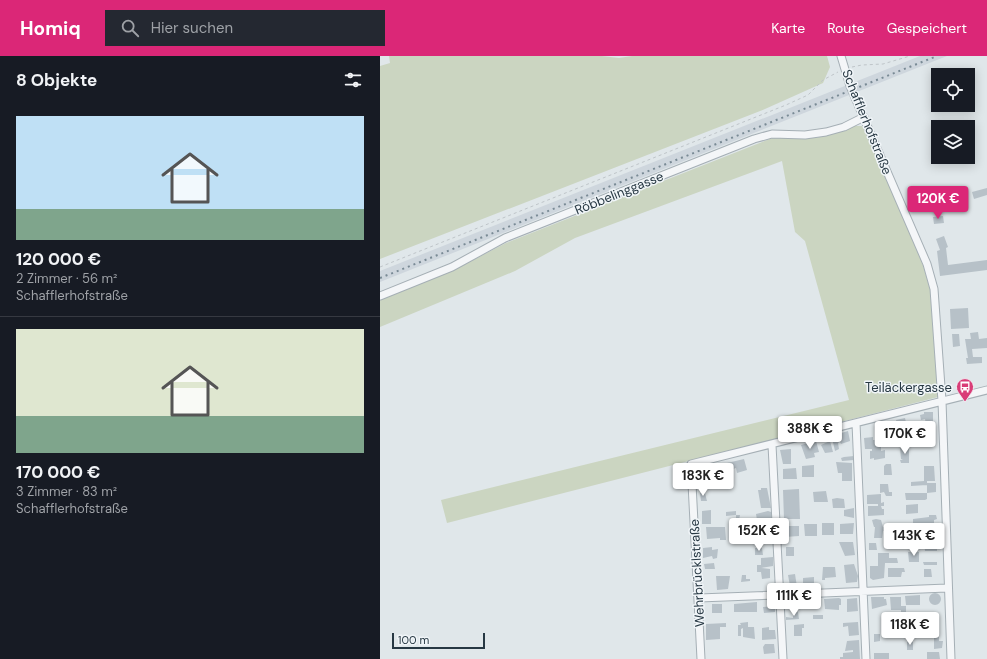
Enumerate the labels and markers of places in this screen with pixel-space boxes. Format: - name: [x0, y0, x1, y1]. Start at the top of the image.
- pin: 120K €: [905, 186, 971, 220]
- bus stop icon: Teiläckergasse: [955, 377, 975, 402]
- place label: Teiläckergasse: [865, 379, 952, 396]
- pin: 388K €: [777, 416, 843, 450]
- pin: 170K €: [872, 421, 938, 455]
- pin: 183K €: [670, 463, 736, 497]
- pin: 152K €: [726, 518, 792, 552]
- pin: 143K €: [881, 523, 947, 557]
- pin: 111K €: [761, 583, 827, 617]
- pin: 118K €: [877, 612, 943, 646]

